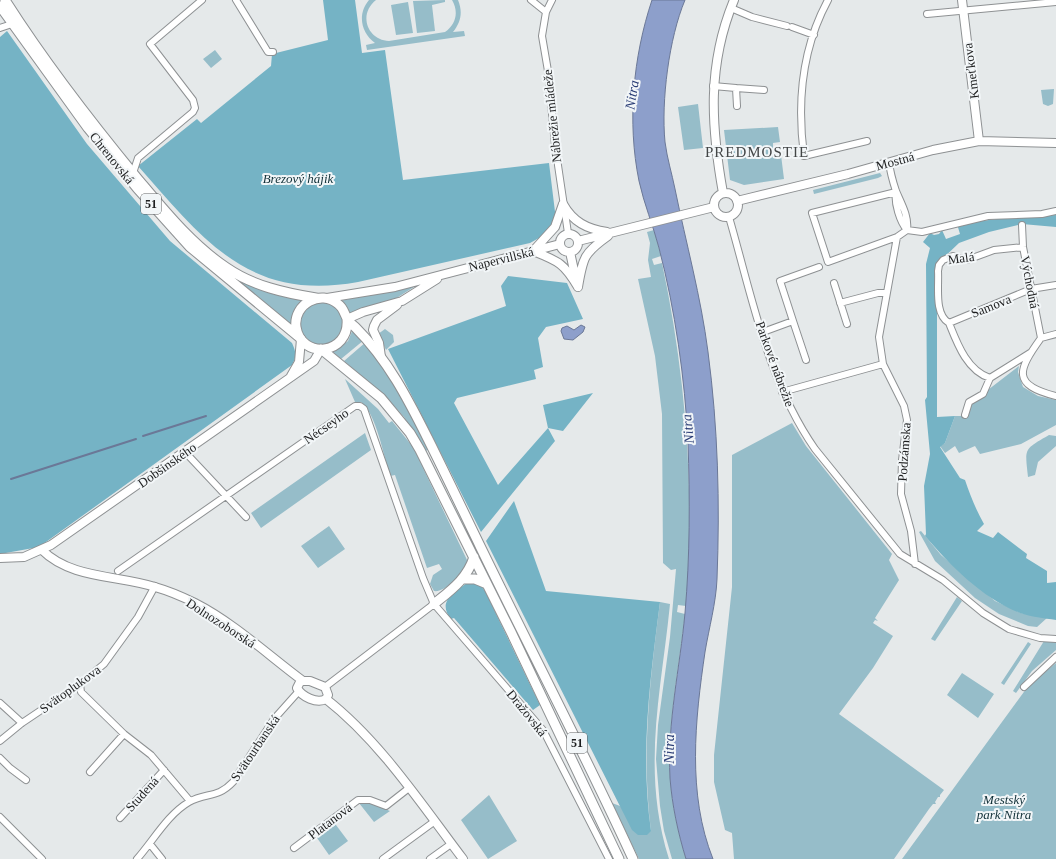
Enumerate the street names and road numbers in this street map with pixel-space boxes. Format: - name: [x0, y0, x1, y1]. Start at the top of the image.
- street label: Kmeťkova: [960, 42, 982, 100]
- street label: Nábrežie mládeže: [540, 69, 564, 163]
- street label: Chrenovská: [87, 129, 138, 187]
- street label: Mostná: [874, 149, 916, 173]
- road number: 51: [141, 194, 161, 214]
- street label: Napervillská: [467, 244, 535, 274]
- street label: Malá: [947, 249, 975, 267]
- street label: Východná: [1018, 254, 1043, 310]
- street label: Samova: [969, 291, 1013, 321]
- street label: Parkové nábrežie: [753, 319, 797, 409]
- street label: Nécseyho: [301, 405, 351, 447]
- street label: Podzámska: [894, 422, 914, 482]
- street label: Dobšinského: [135, 439, 199, 491]
- street label: Dolnozoborská: [184, 595, 259, 651]
- street label: Svätoplukova: [37, 662, 104, 716]
- street label: Dražovská: [504, 687, 550, 739]
- street label: Svätourbanská: [227, 712, 283, 784]
- road number: 51: [567, 733, 587, 753]
- street label: Studená: [122, 773, 162, 815]
- street label: Platanová: [305, 799, 355, 842]

